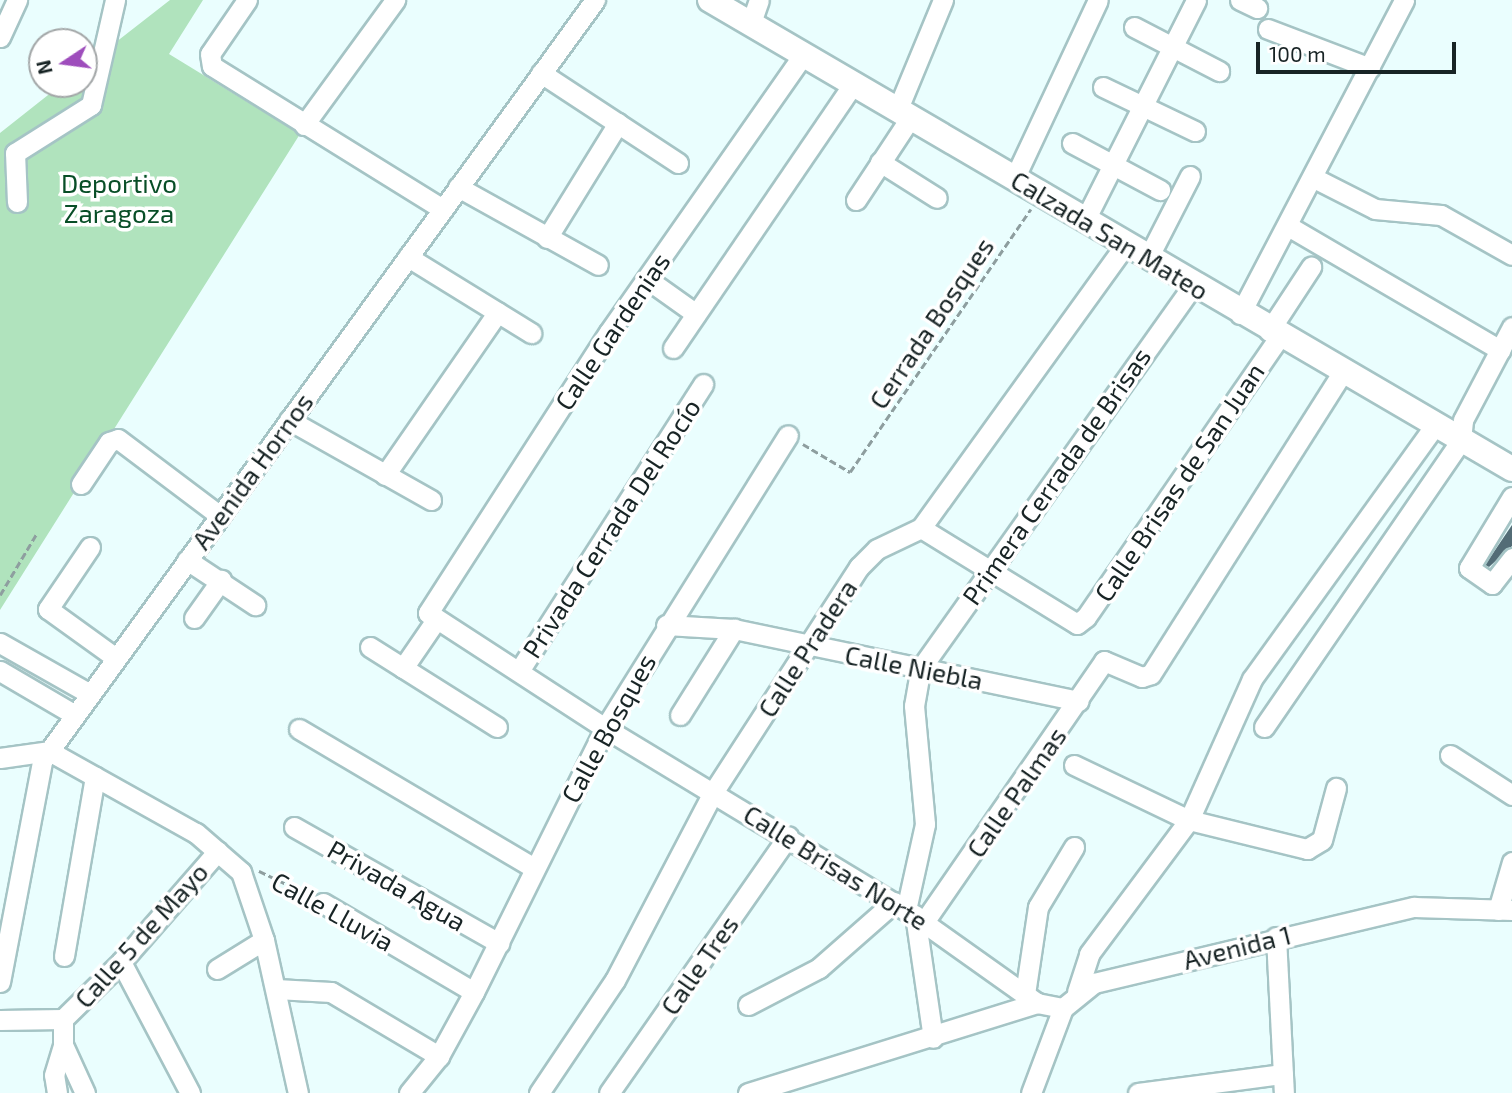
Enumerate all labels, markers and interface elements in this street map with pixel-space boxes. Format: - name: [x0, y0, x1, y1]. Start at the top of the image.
- north arrow: [28, 28, 98, 98]
- scale bar: [1260, 28, 1460, 72]
- text: 100 m: [1269, 41, 1326, 66]
- text: N: [31, 58, 57, 77]
- street label: Calzada San Mateo: [1006, 164, 1214, 306]
- park label: Deportivo Zaragoza: [61, 167, 177, 228]
- street label: Cerrada Bosques: [862, 231, 1000, 415]
- street label: Calle Gardenias: [548, 246, 676, 416]
- street label: Primera Cerrada de Brisas: [955, 341, 1157, 611]
- street label: Calle Brisas de San Juan: [1087, 357, 1271, 607]
- street label: Avenida Hornos: [185, 387, 319, 555]
- street label: Privada Cerrada Del Rocío: [515, 392, 707, 664]
- street label: Calle Pradera: [751, 573, 863, 723]
- street label: Calle Niebla: [842, 638, 986, 696]
- street label: Calle Bosques: [554, 648, 662, 808]
- street label: Calle Palmas: [960, 721, 1072, 863]
- street label: Calle Brisas Norte: [738, 798, 934, 936]
- street label: Privada Agua: [322, 833, 472, 937]
- street label: Calle 5 de Mayo: [68, 856, 214, 1014]
- street label: Calle Lluvia: [267, 865, 399, 957]
- street label: Calle Tres: [653, 909, 745, 1021]
- street label: Avenida 1: [1180, 919, 1294, 975]

